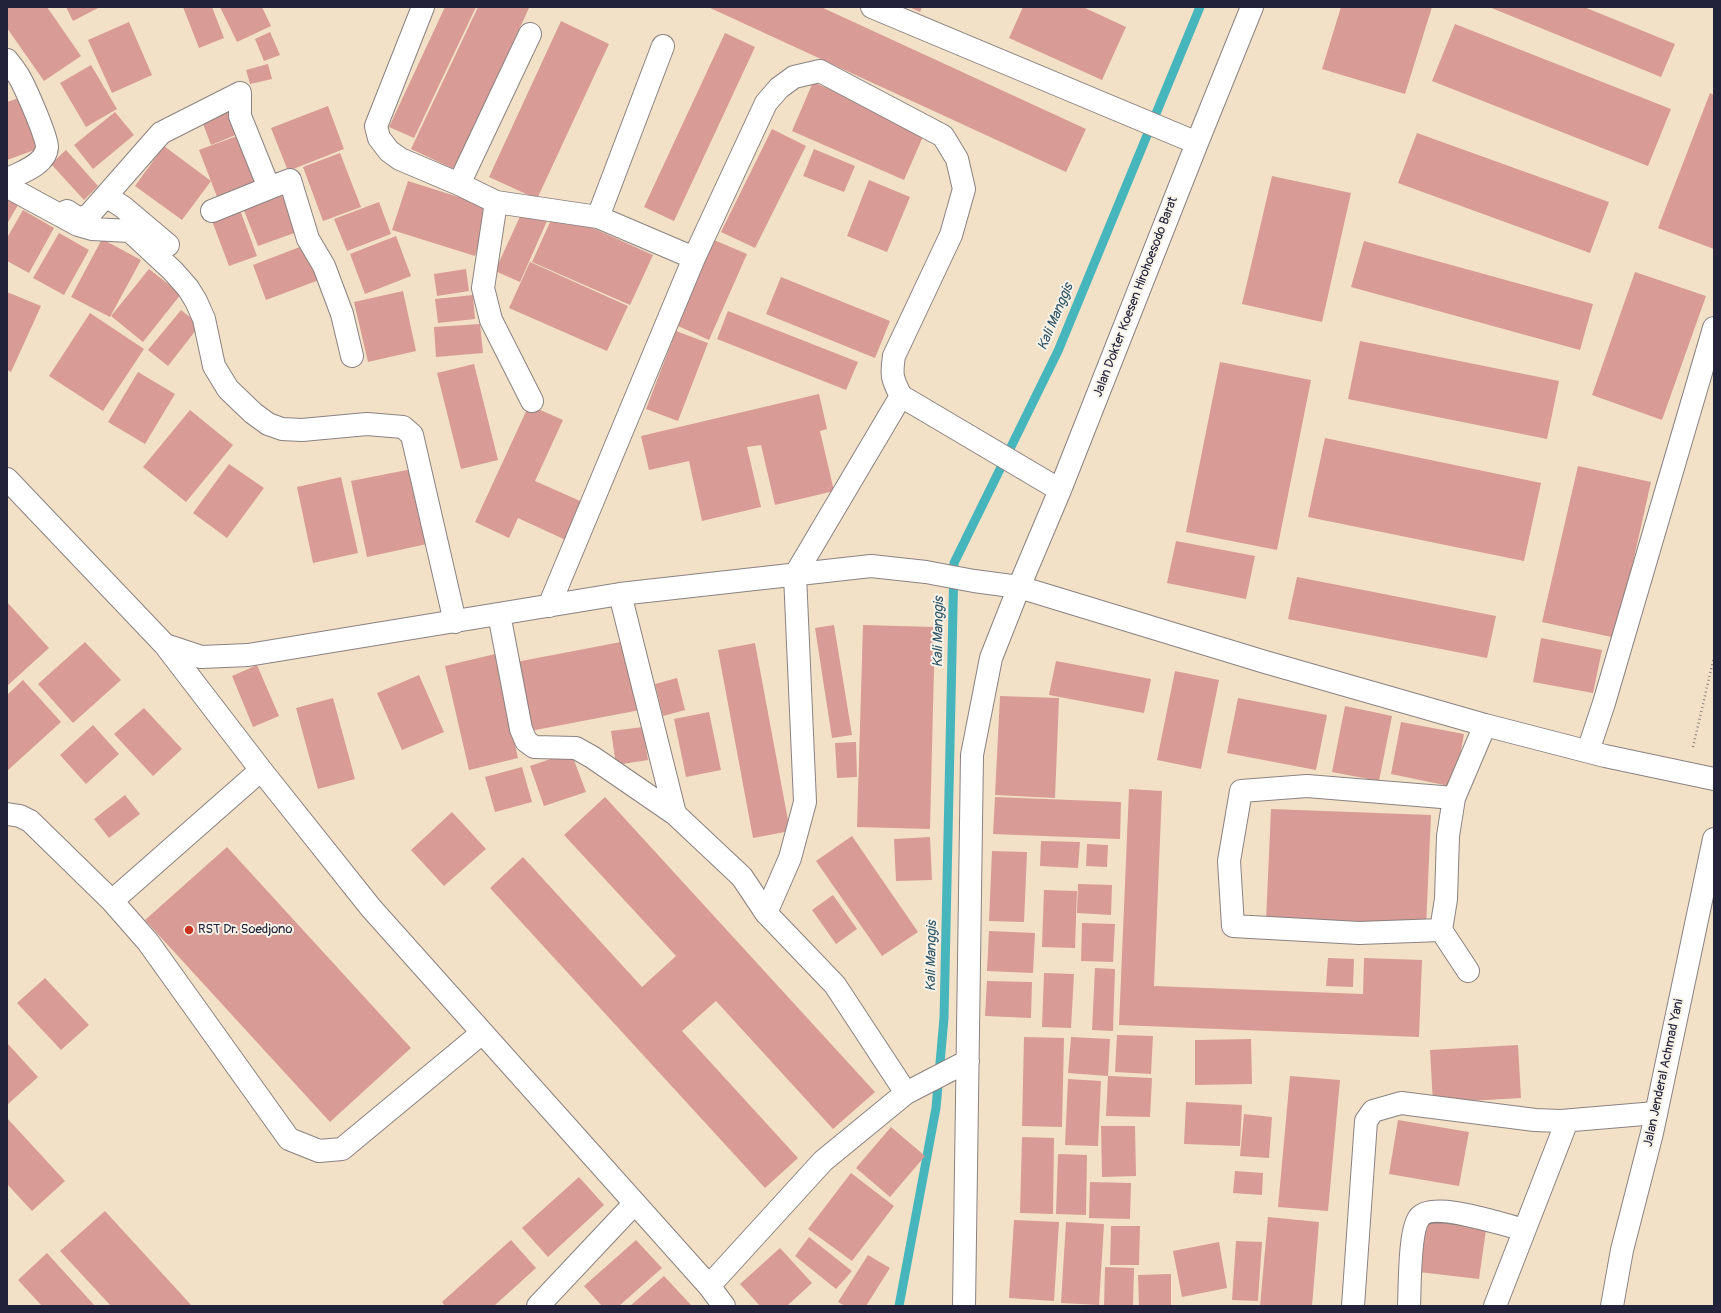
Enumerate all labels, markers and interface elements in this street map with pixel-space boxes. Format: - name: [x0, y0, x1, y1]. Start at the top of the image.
- street label: Jalan Dokter Koesen Hirohoesodo Barat: [1091, 195, 1181, 399]
- water label: Kali Manggis: [1034, 281, 1078, 353]
- water label: Kali Manggis: [930, 596, 948, 668]
- water label: Kali Manggis: [923, 920, 941, 992]
- place label: RST Dr. Soedjono: [198, 922, 293, 938]
- marker: RST Dr. Soedjono: [183, 924, 195, 936]
- street label: Jalan Jenderal Achmad Yani: [1641, 998, 1687, 1148]

